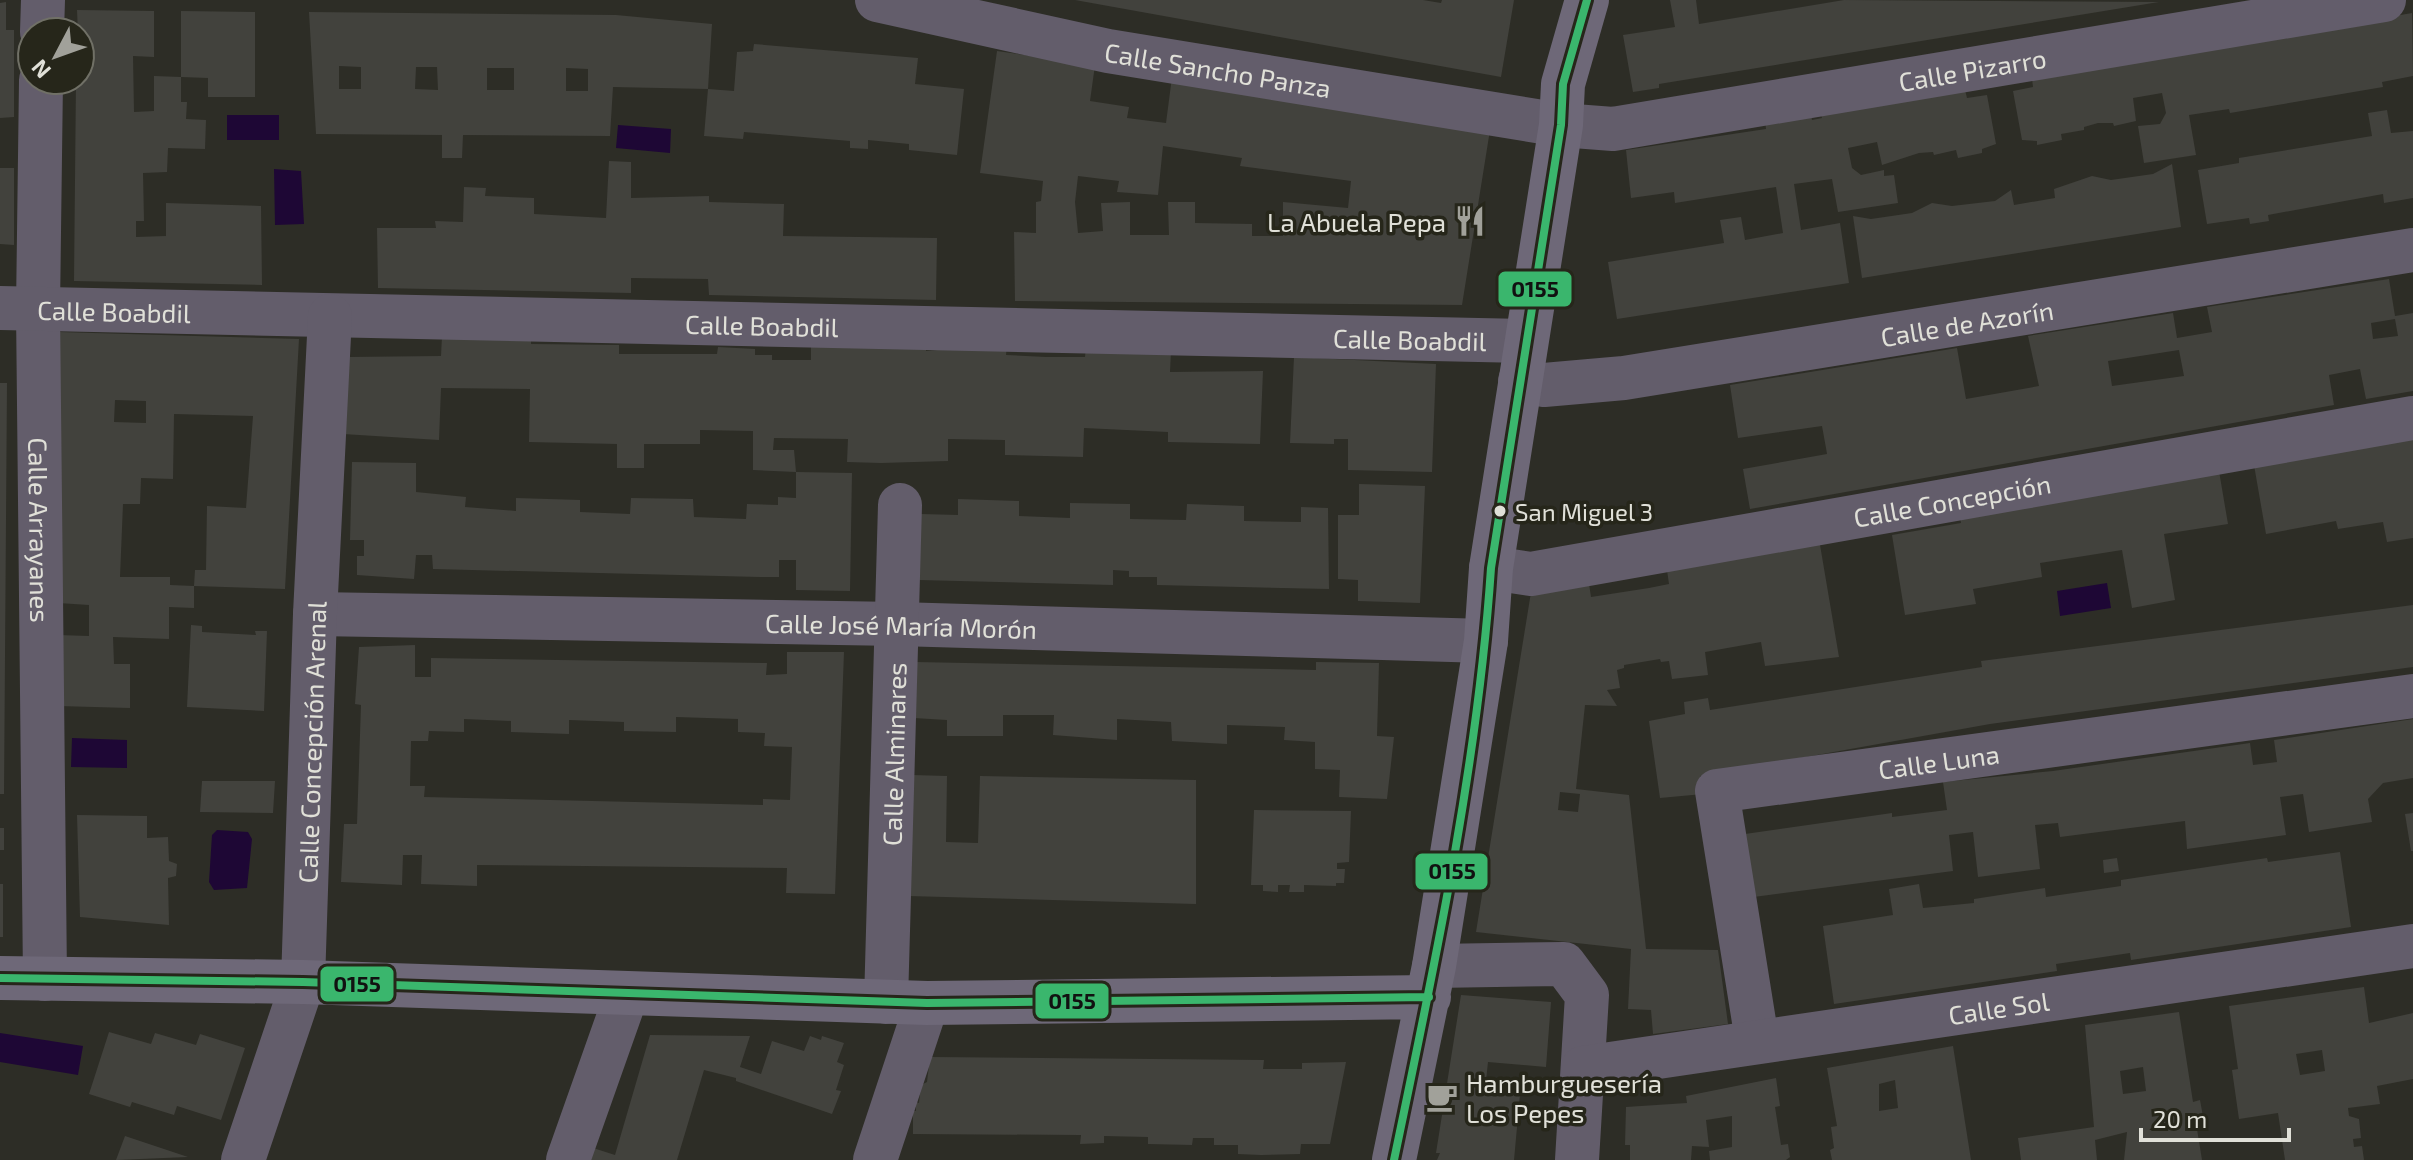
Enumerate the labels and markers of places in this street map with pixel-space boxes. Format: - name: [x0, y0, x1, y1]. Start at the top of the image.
- restaurant icon: La Abuela Pepa: [1453, 204, 1487, 238]
- place label: La Abuela Pepa: [1267, 206, 1446, 237]
- place label: San Miguel 3: [1515, 497, 1653, 526]
- marker: San Miguel 3: [1492, 503, 1508, 519]
- place label: Hamburguesería Los Pepes: [1466, 1067, 1662, 1128]
- cafe icon: Hamburguesería Los Pepes: [1425, 1080, 1459, 1114]

